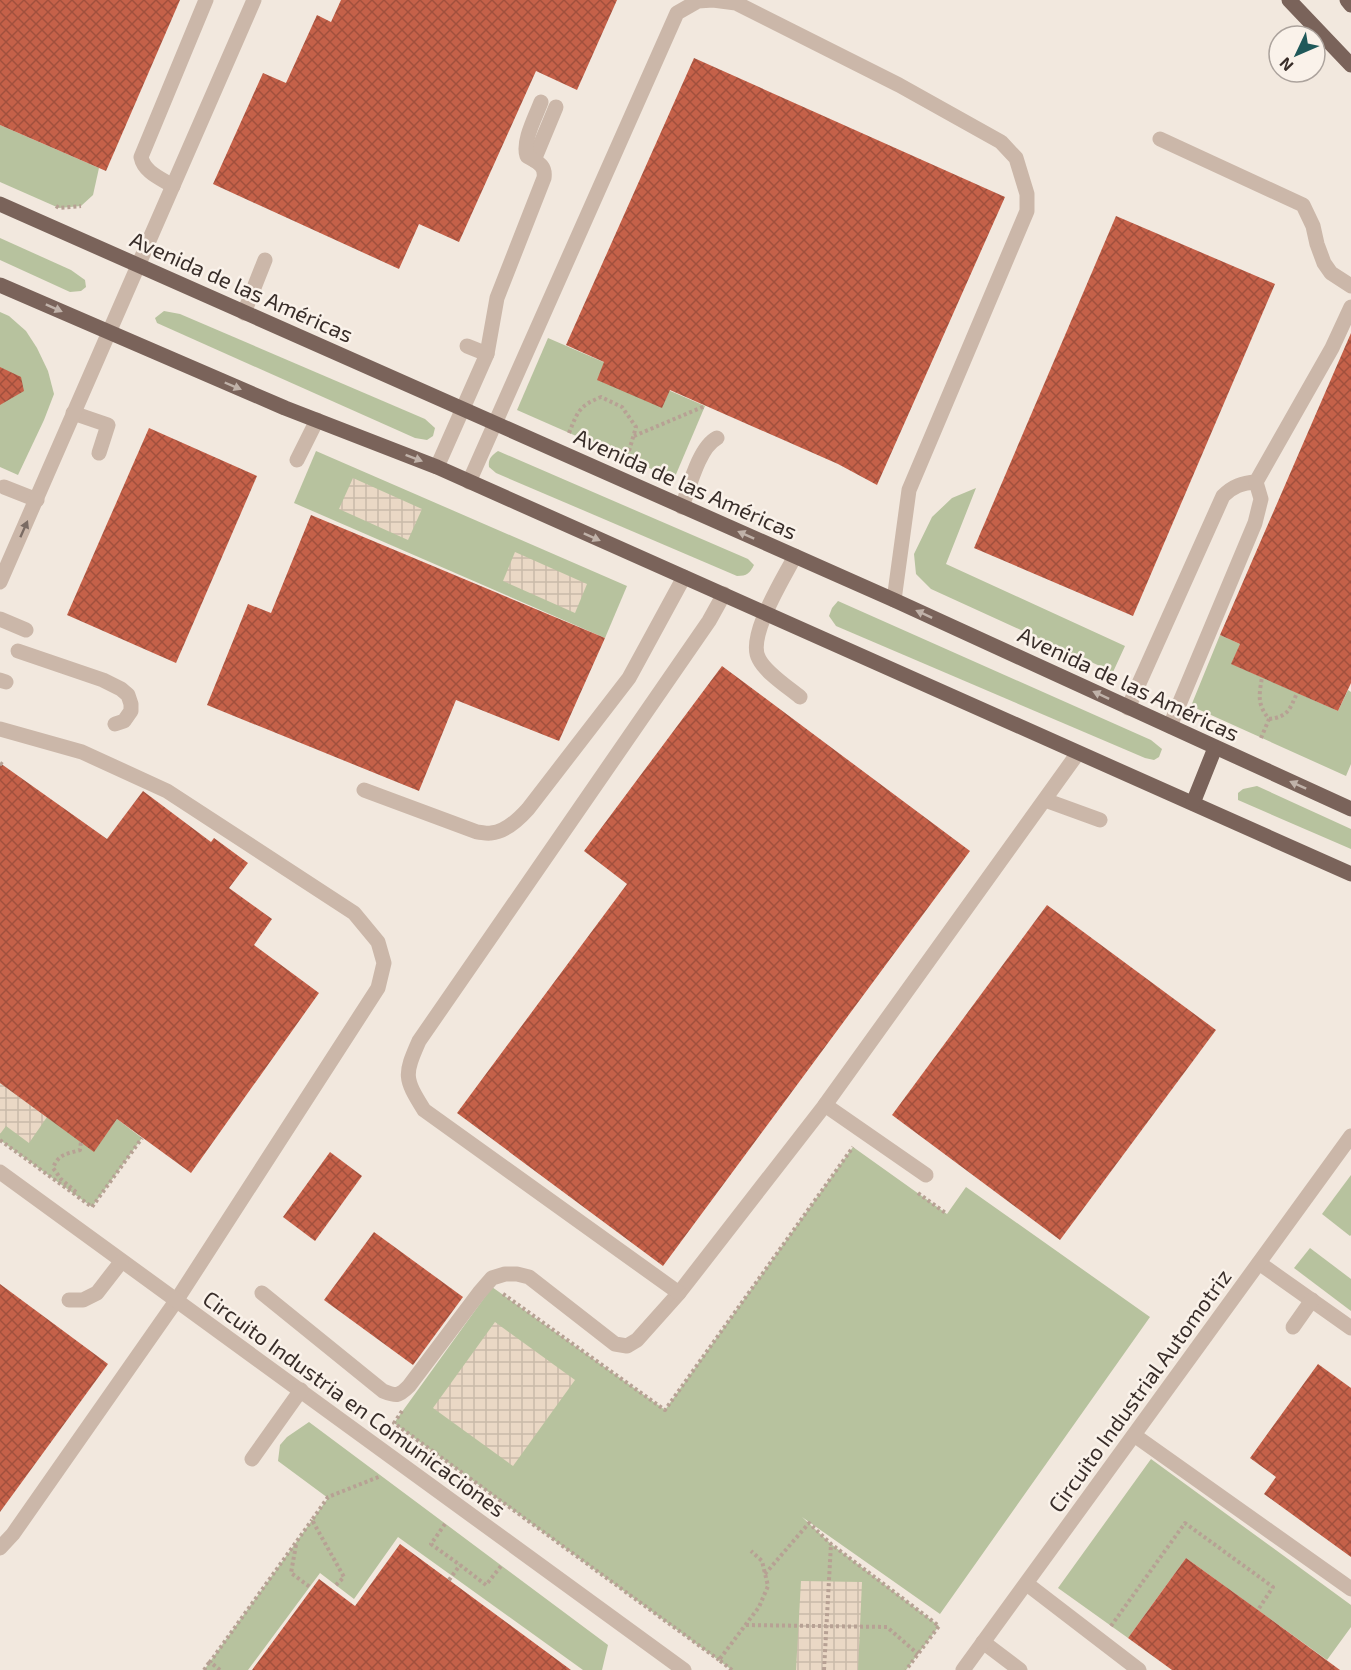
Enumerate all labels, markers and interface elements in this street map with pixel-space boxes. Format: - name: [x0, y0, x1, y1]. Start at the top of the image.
- north arrow: [1267, 24, 1327, 84]
- text: N: [1275, 54, 1297, 76]
- street label: Avenida de las Américas: [127, 225, 357, 347]
- one-way arrow: [45, 304, 62, 313]
- one-way arrow: [224, 381, 241, 390]
- street label: Avenida de las Américas: [571, 422, 801, 544]
- one-way arrow: [405, 453, 423, 463]
- one-way arrow: [19, 519, 29, 537]
- one-way arrow: [737, 530, 754, 539]
- one-way arrow: [584, 532, 601, 541]
- one-way arrow: [916, 609, 933, 618]
- street label: Avenida de las Américas: [1014, 620, 1244, 746]
- one-way arrow: [1093, 691, 1110, 700]
- one-way arrow: [1288, 780, 1306, 790]
- street label: Circuito Industrial Automotriz: [1042, 1264, 1236, 1516]
- street label: Circuito Industria en Comunicaciones: [199, 1284, 511, 1522]

